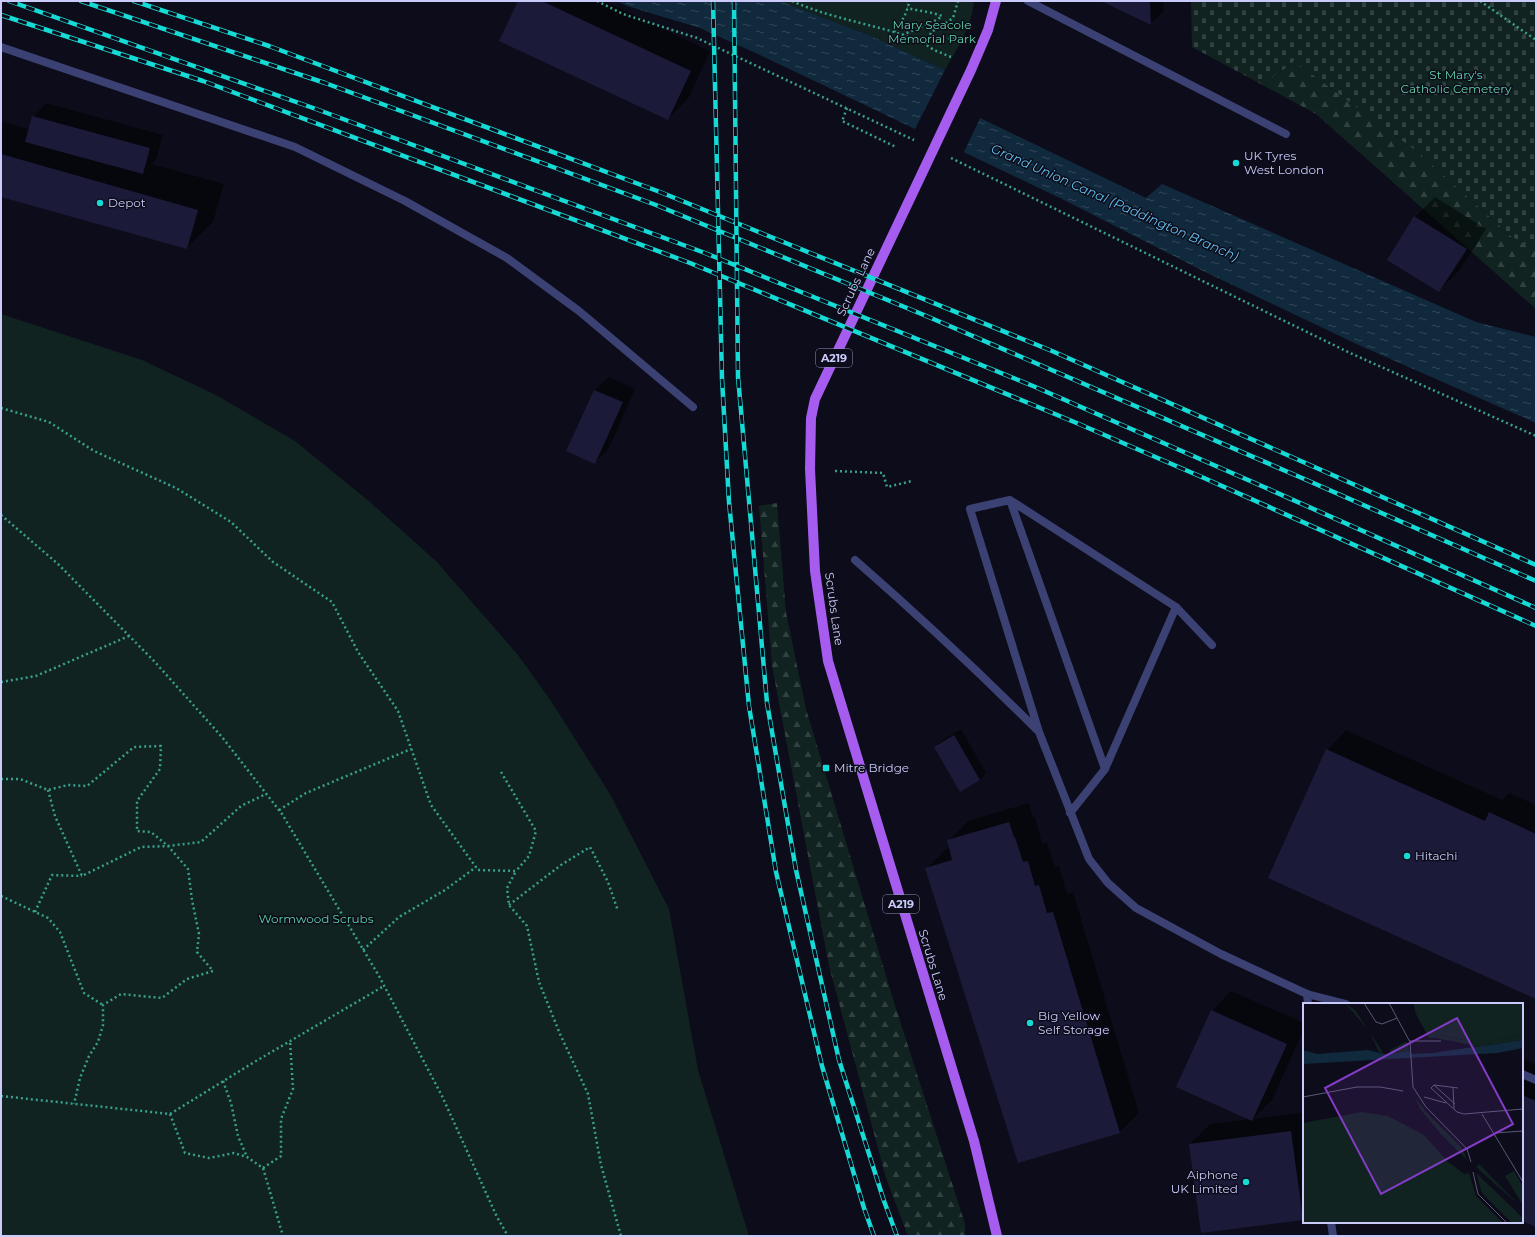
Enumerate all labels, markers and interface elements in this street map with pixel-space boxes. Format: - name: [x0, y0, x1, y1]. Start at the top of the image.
- park label: Mary Seacole Memorial Park: [888, 17, 977, 46]
- park label: St Mary's Catholic Cemetery: [1401, 67, 1512, 96]
- water label: Grand Union Canal (Paddington Branch): [989, 140, 1241, 264]
- place label: UK Tyres West London: [1244, 148, 1324, 177]
- marker: UK Tyres West London: [1231, 158, 1241, 168]
- place label: Depot: [108, 195, 146, 210]
- marker: Depot: [95, 198, 105, 208]
- street label: Scrubs Lane: [833, 245, 878, 318]
- road number: A219: [816, 349, 852, 367]
- street label: Scrubs Lane: [822, 571, 847, 646]
- place label: Mitre Bridge: [834, 760, 909, 775]
- marker: Mitre Bridge: [821, 763, 831, 773]
- place label: Hitachi: [1415, 848, 1458, 863]
- marker: Hitachi: [1402, 851, 1412, 861]
- road number: A219: [883, 895, 919, 913]
- park label: Wormwood Scrubs: [258, 911, 374, 926]
- street label: Scrubs Lane: [916, 927, 951, 1002]
- inset map: [1303, 1003, 1523, 1223]
- place label: Big Yellow Self Storage: [1038, 1008, 1110, 1037]
- marker: Big Yellow Self Storage: [1025, 1018, 1035, 1028]
- place label: Aiphone UK Limited: [1171, 1167, 1238, 1196]
- marker: Aiphone UK Limited: [1241, 1177, 1251, 1187]

